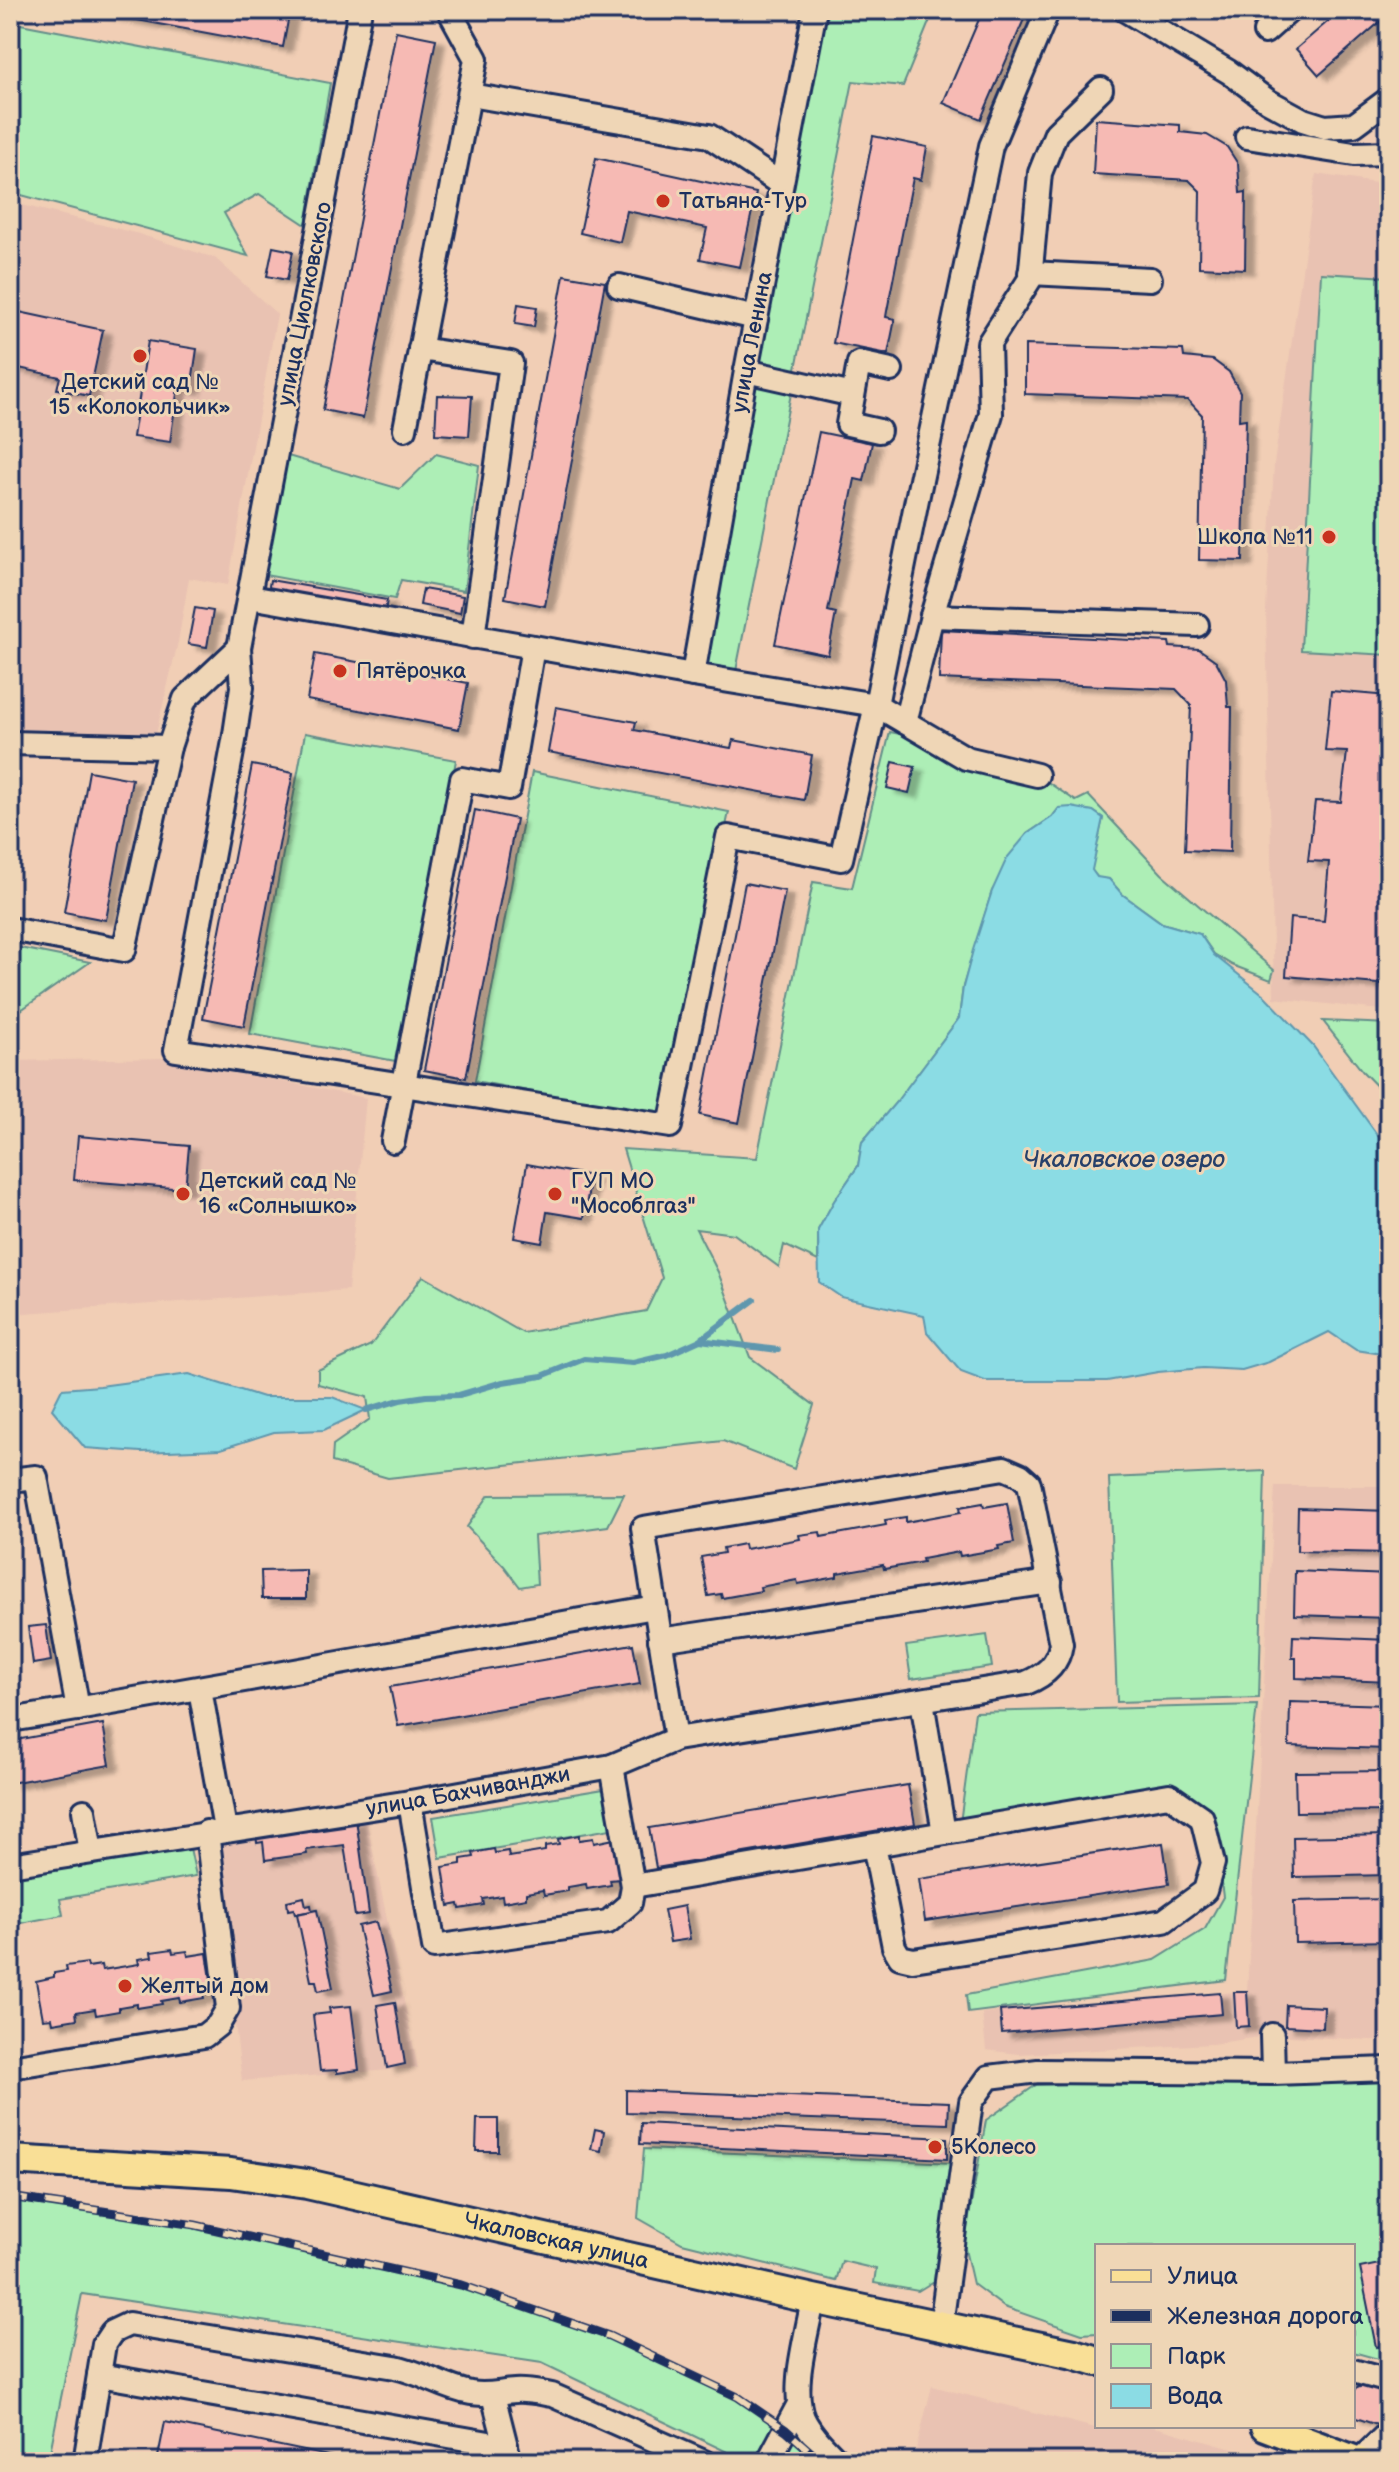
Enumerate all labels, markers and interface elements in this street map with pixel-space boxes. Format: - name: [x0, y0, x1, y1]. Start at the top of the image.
- place label: Татьяна-Тур: [679, 188, 808, 215]
- marker: Татьяна-Тур: [654, 192, 672, 210]
- street label: улица Циолковского: [272, 200, 338, 408]
- street label: улица Ленина: [725, 269, 778, 415]
- marker: Детский сад № 15 «Колокольчик»: [131, 347, 149, 365]
- place label: Детский сад № 15 «Колокольчик»: [49, 369, 231, 421]
- place label: Школа №11: [1197, 524, 1313, 551]
- marker: Школа №11: [1320, 528, 1338, 546]
- place label: Пятёрочка: [356, 658, 466, 685]
- marker: Пятёрочка: [331, 662, 349, 680]
- water label: Чкаловское озеро: [1023, 1145, 1226, 1174]
- place label: Детский сад № 16 «Солнышко»: [199, 1168, 357, 1220]
- place label: ГУП МО "Мособлгаз": [571, 1168, 696, 1220]
- marker: Детский сад № 16 «Солнышко»: [174, 1185, 192, 1203]
- marker: ГУП МО "Мособлгаз": [546, 1185, 564, 1203]
- street label: улица Бахчиванджи: [364, 1760, 572, 1822]
- place label: Желтый дом: [141, 1973, 269, 2000]
- marker: Желтый дом: [116, 1977, 134, 1995]
- place label: 5Колесо: [951, 2134, 1036, 2161]
- marker: 5Колесо: [926, 2138, 944, 2156]
- street label: Чкаловская улица: [461, 2207, 651, 2275]
- legend: [1095, 2244, 1355, 2428]
- text: Улица: [1167, 2262, 1238, 2291]
- text: Железная дорога: [1167, 2302, 1364, 2331]
- text: Парк: [1167, 2342, 1226, 2371]
- text: Вода: [1167, 2382, 1223, 2411]

